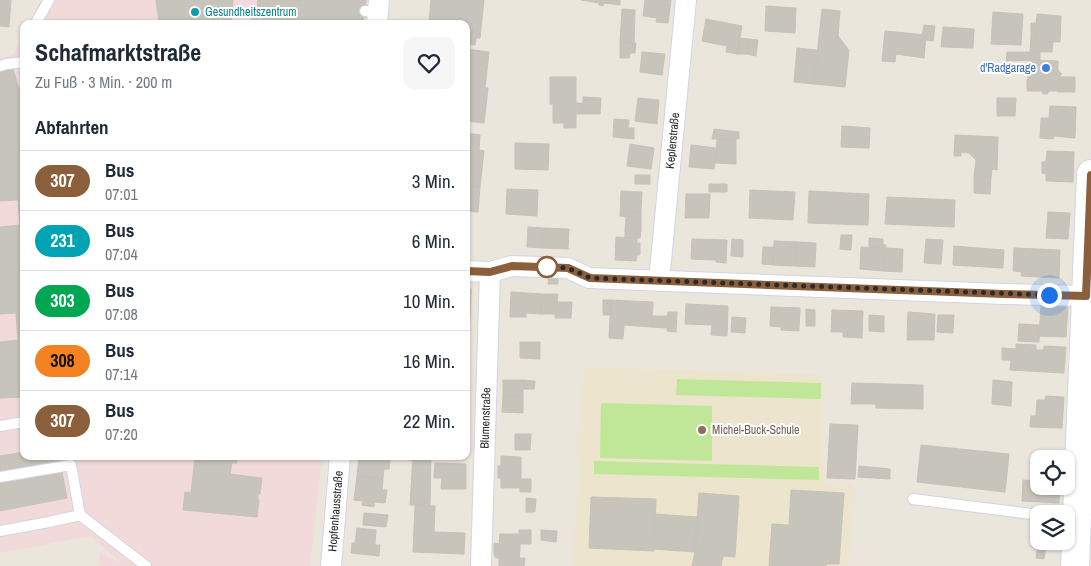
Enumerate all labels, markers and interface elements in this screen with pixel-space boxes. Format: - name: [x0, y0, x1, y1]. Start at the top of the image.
- place label: Gesundheitszentrum: [205, 4, 296, 20]
- marker: Gesundheitszentrum: [189, 6, 201, 18]
- text: Schafmarktstraße: [35, 36, 201, 68]
- button: heart: [403, 37, 455, 89]
- place label: d'Radgarage: [980, 60, 1036, 76]
- marker: d'Radgarage: [1040, 62, 1052, 74]
- text: Zu Fuß · 3 Min. · 200 m: [35, 71, 172, 93]
- street label: Keplerstraße: [662, 112, 683, 170]
- text: Abfahrten: [35, 114, 109, 140]
- text: Bus: [105, 157, 134, 183]
- text: 307: [50, 168, 75, 193]
- text: 3 Min.: [412, 168, 455, 194]
- text: 07:01: [105, 183, 138, 205]
- text: Bus: [105, 217, 134, 243]
- text: 231: [50, 228, 75, 253]
- text: 6 Min.: [412, 228, 455, 254]
- text: 07:04: [105, 243, 138, 265]
- unlabelled marker: [536, 256, 558, 278]
- text: Bus: [105, 277, 134, 303]
- your location: [1037, 283, 1062, 308]
- text: 303: [50, 288, 75, 313]
- text: 10 Min.: [403, 288, 455, 314]
- text: 07:08: [105, 303, 138, 325]
- text: Bus: [105, 337, 134, 363]
- text: 308: [50, 348, 75, 373]
- text: 16 Min.: [403, 348, 455, 374]
- text: 07:14: [105, 363, 138, 385]
- street label: Blumenstraße: [477, 387, 494, 449]
- text: Bus: [105, 397, 134, 423]
- text: 307: [50, 408, 75, 433]
- text: 22 Min.: [403, 408, 455, 434]
- place label: Michel-Buck-Schule: [712, 422, 800, 438]
- text: 07:20: [105, 423, 138, 445]
- marker: Michel-Buck-Schule: [696, 424, 708, 436]
- map controls: [1030, 450, 1075, 550]
- button: locate: [1030, 450, 1075, 495]
- street label: Hopfenhausstraße: [324, 470, 347, 552]
- button: layers: [1030, 505, 1075, 550]

